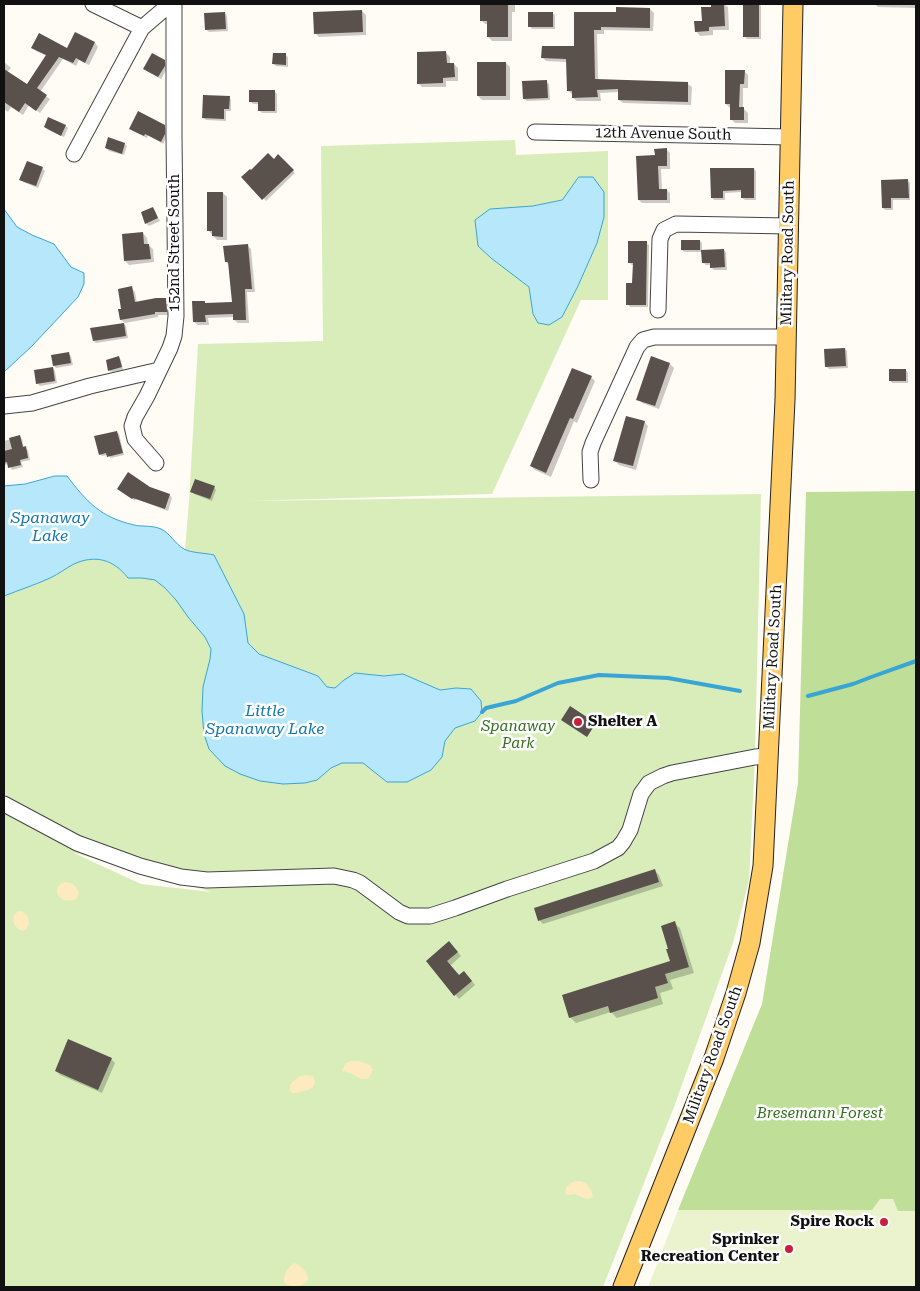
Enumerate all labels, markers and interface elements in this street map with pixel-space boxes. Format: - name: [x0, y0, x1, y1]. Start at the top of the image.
- street label: 12th Avenue South: [594, 124, 732, 144]
- street label: 152nd Street South: [166, 174, 184, 312]
- street label: Military Road South: [778, 180, 798, 326]
- water label: Spanaway Lake: [11, 508, 89, 546]
- street label: Military Road South: [760, 584, 786, 730]
- water label: Little Spanaway Lake: [206, 701, 324, 739]
- place label: Shelter A: [588, 713, 657, 731]
- marker: Shelter A: [572, 716, 584, 728]
- park label: Spanaway Park: [481, 718, 555, 753]
- street label: Military Road South: [680, 984, 746, 1126]
- park label: Bresemann Forest: [757, 1105, 883, 1123]
- place label: Spire Rock: [791, 1213, 874, 1231]
- marker: Spire Rock: [878, 1216, 890, 1228]
- place label: Sprinker Recreation Center: [641, 1231, 779, 1266]
- marker: Sprinker Recreation Center: [783, 1243, 795, 1255]

